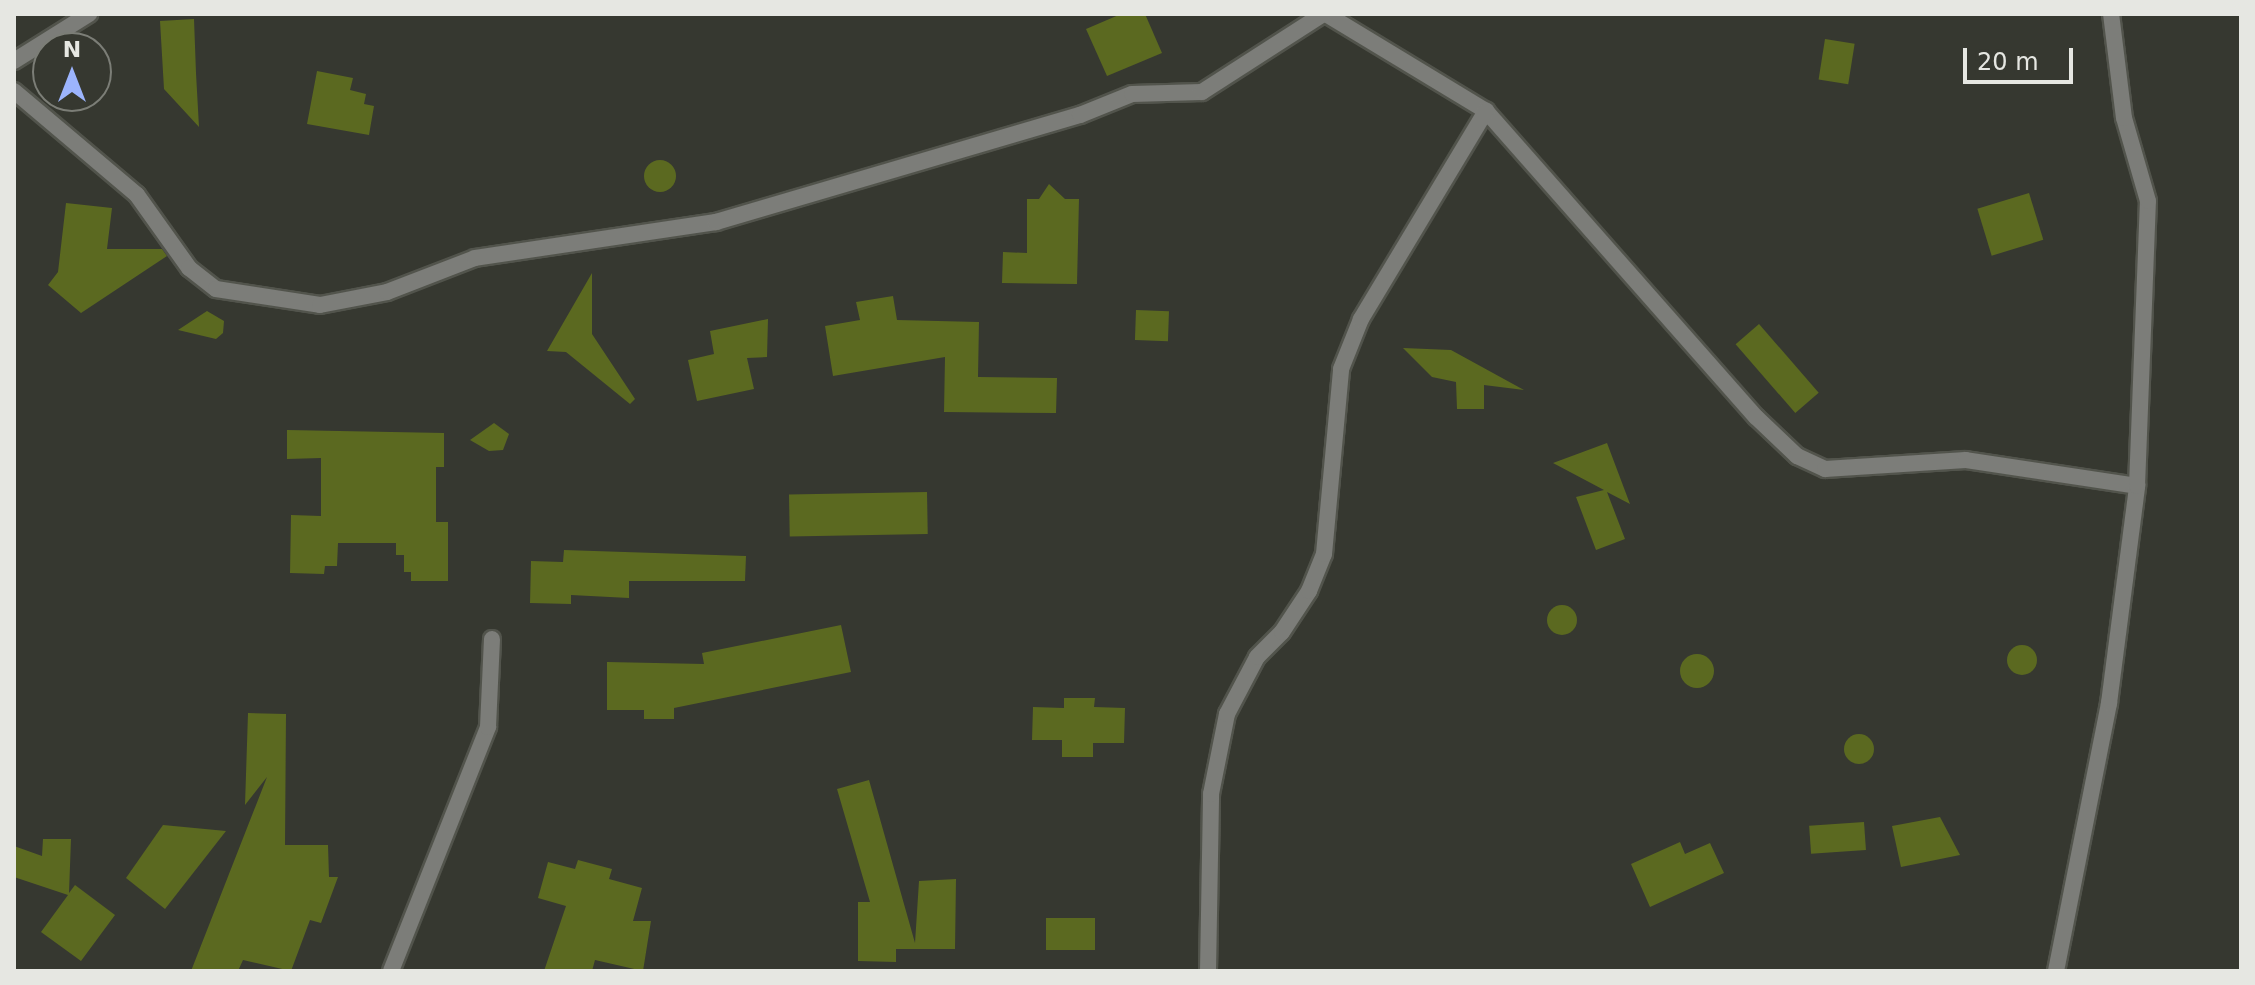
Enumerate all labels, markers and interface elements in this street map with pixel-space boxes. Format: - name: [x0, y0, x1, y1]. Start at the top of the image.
- north arrow: [32, 32, 112, 112]
- scale bar: [1967, 32, 2077, 82]
- text: N: [63, 37, 81, 62]
- text: 20 m: [1977, 48, 2039, 76]

